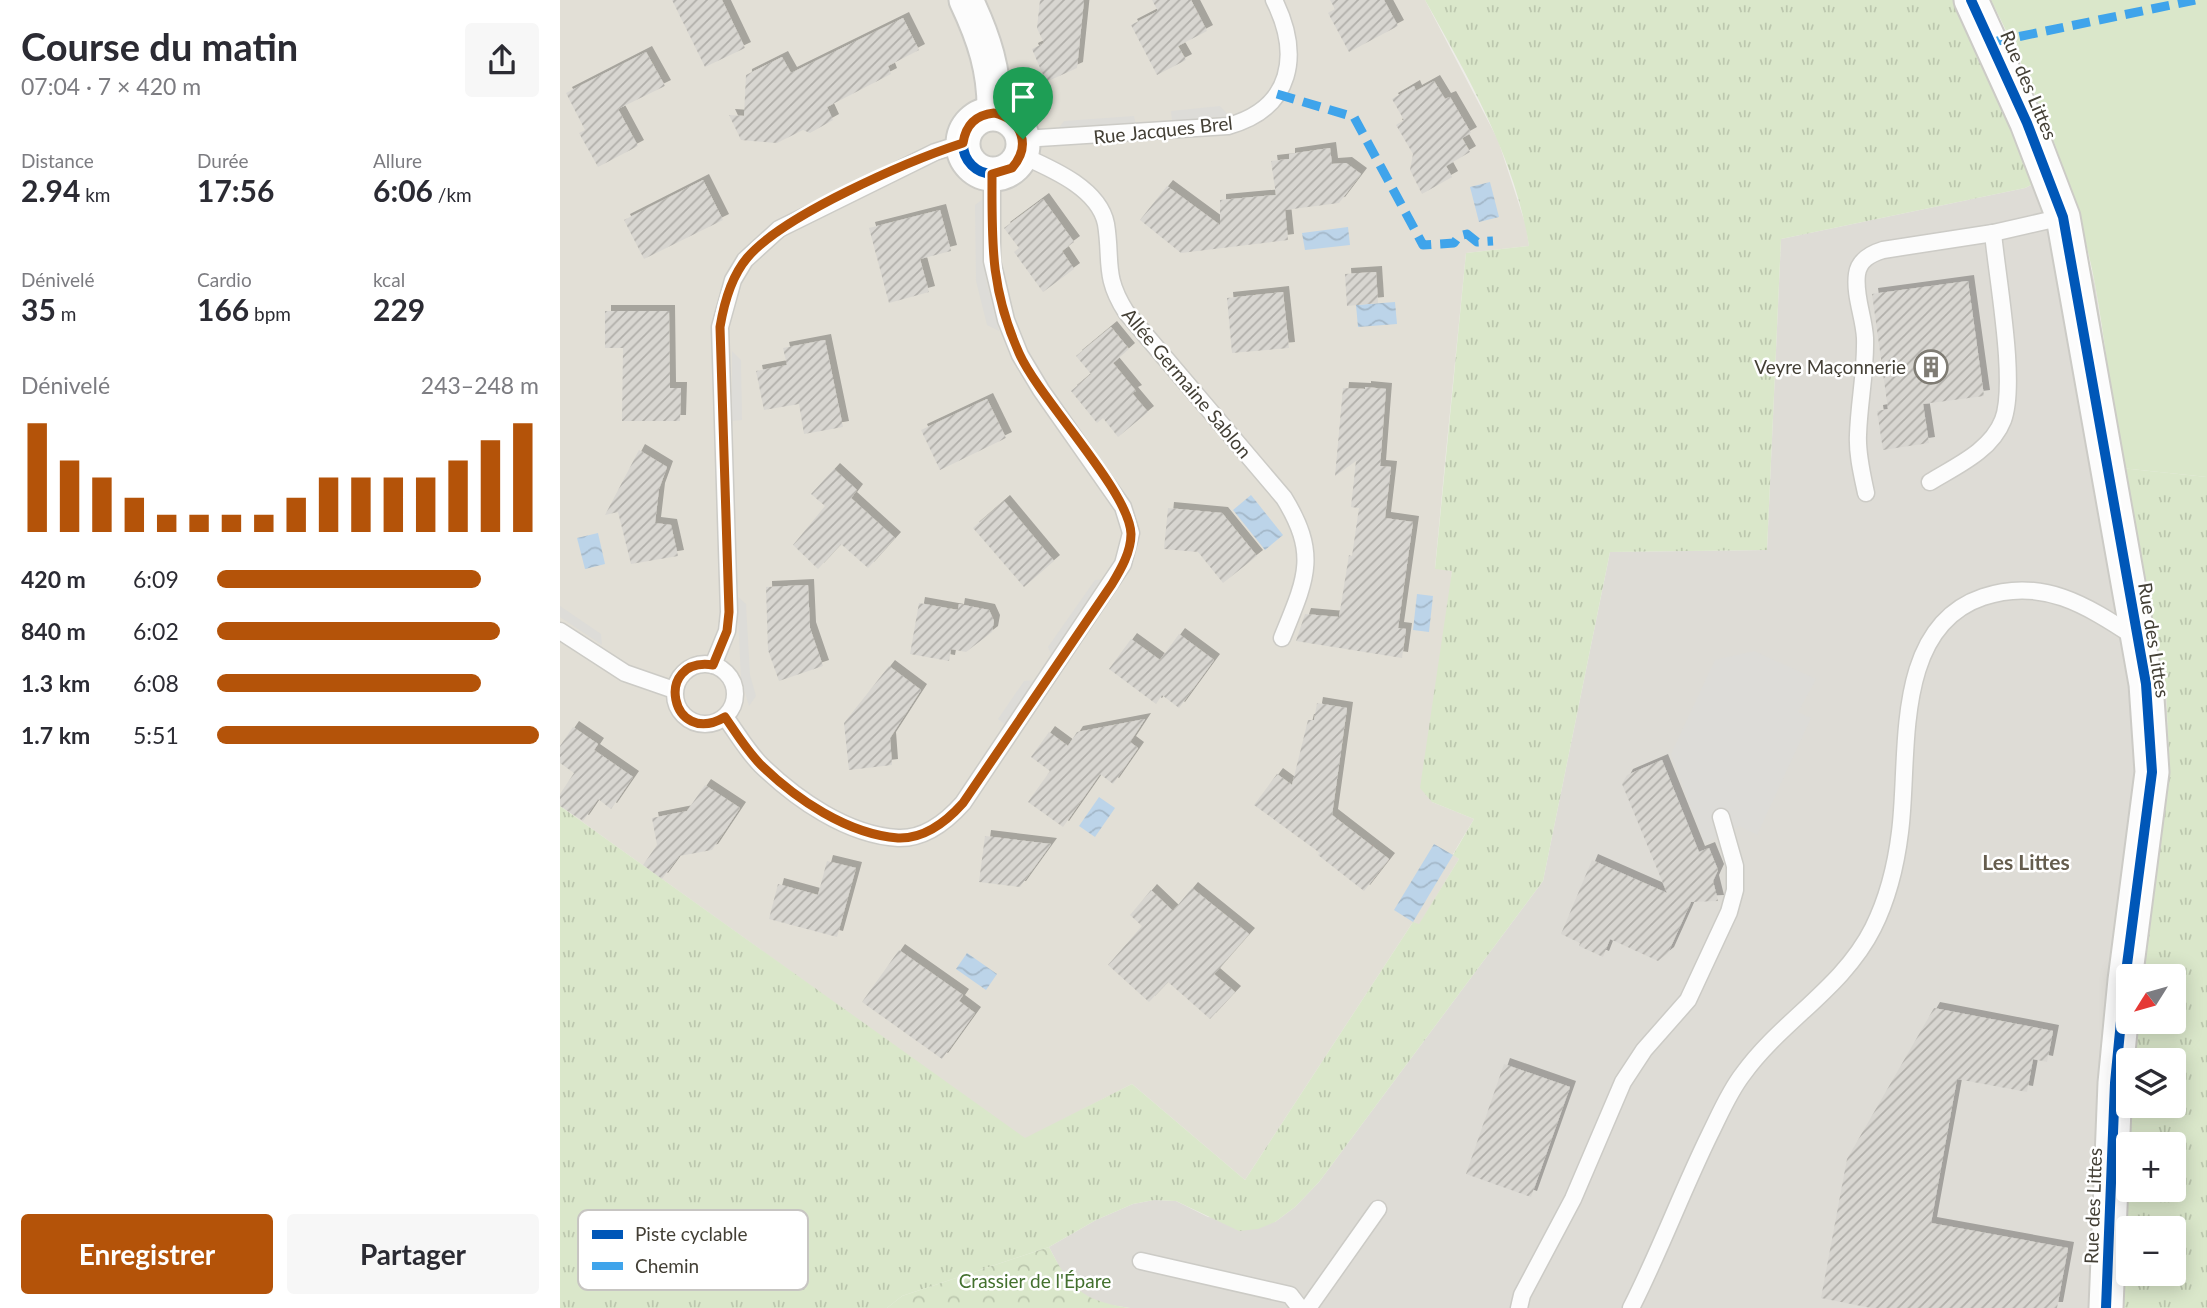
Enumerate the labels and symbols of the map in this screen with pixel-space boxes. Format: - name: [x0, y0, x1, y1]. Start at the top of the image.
- street label: Rue des Littes: [1996, 27, 2063, 143]
- pin: [993, 67, 1053, 139]
- street label: Rue Jacques Brel: [1092, 111, 1234, 148]
- street label: Allée Germaine Sablon: [1118, 303, 1257, 462]
- building icon: Veyre Maçonnerie: [1912, 348, 1950, 386]
- place label: Veyre Maçonnerie: [1754, 355, 1906, 378]
- street label: Rue des Littes: [2134, 581, 2175, 699]
- district label: Les Littes: [1982, 849, 2070, 874]
- north arrow: [2116, 964, 2186, 1034]
- street label: Rue des Littes: [2079, 1147, 2106, 1264]
- legend: [578, 1210, 808, 1290]
- text: Piste cyclable: [635, 1222, 748, 1245]
- text: Chemin: [635, 1254, 699, 1277]
- park label: Crassier de l'Épare: [959, 1269, 1111, 1292]

